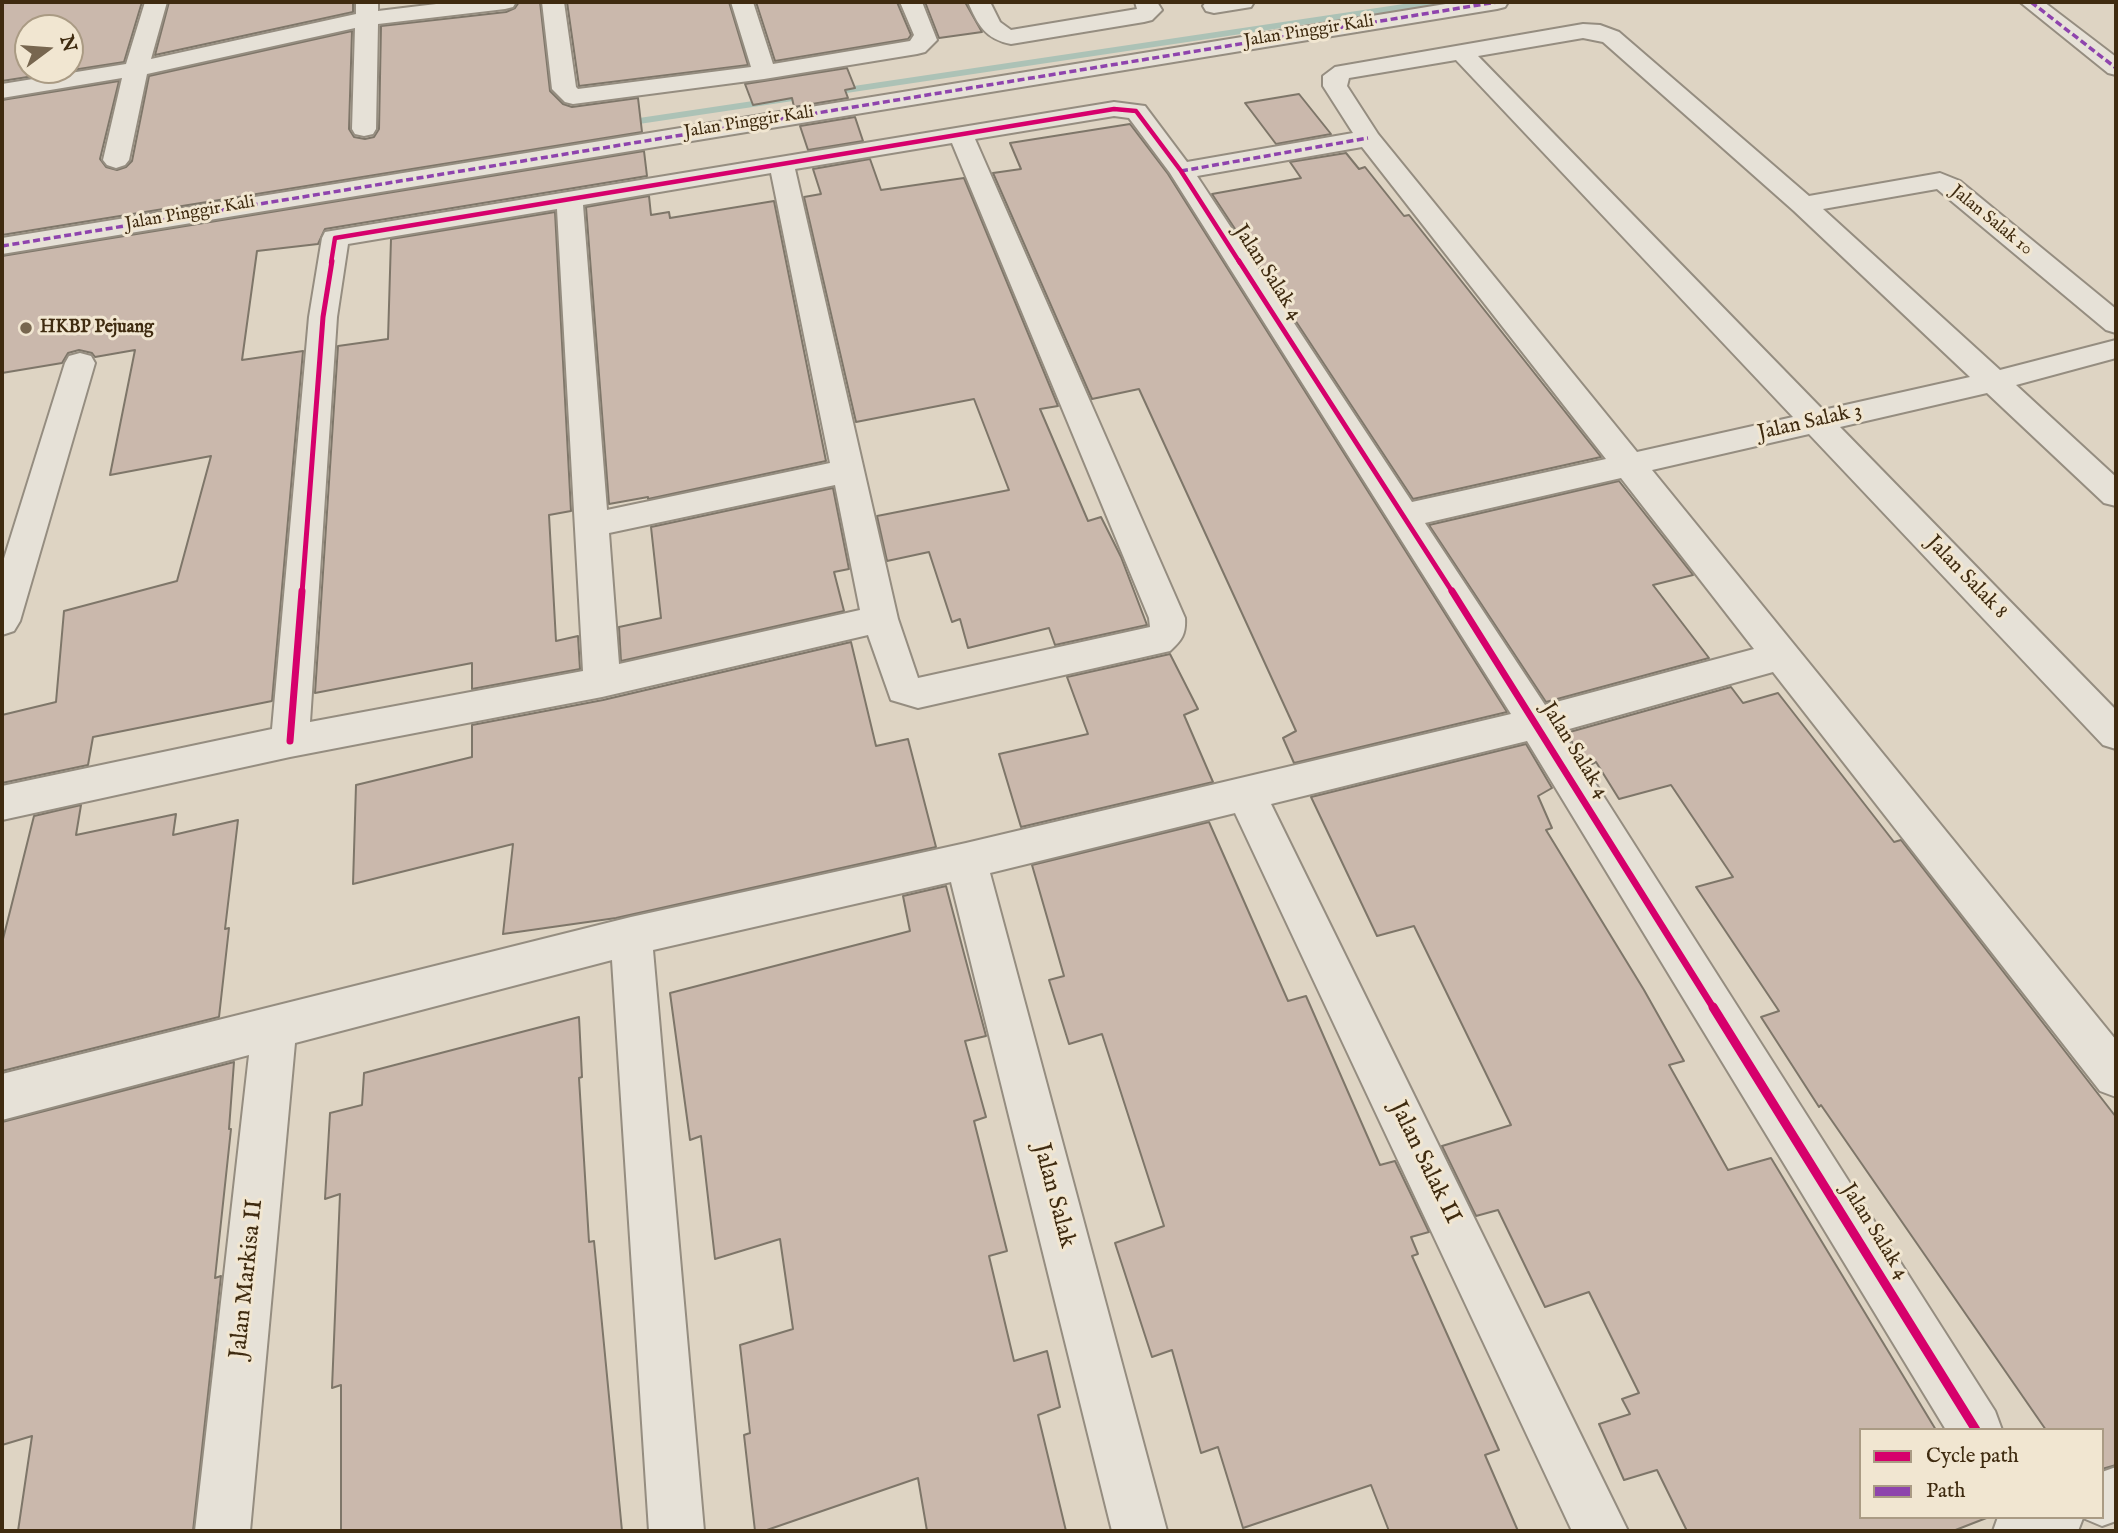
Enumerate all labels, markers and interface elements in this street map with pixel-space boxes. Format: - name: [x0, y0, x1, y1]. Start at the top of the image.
- street label: Jalan Pinggir Kali: [1243, 11, 1375, 53]
- north arrow: [14, 14, 84, 84]
- text: N: [53, 33, 81, 55]
- street label: Jalan Pinggir Kali: [683, 102, 815, 144]
- street label: Jalan Salak 10: [1945, 181, 2037, 261]
- street label: Jalan Pinggir Kali: [124, 192, 256, 236]
- street label: Jalan Salak 4: [1227, 221, 1307, 325]
- place label: HKBP Pejuang: [40, 317, 154, 339]
- marker: HKBP Pejuang: [18, 320, 34, 336]
- street label: Jalan Salak 3: [1756, 399, 1864, 447]
- street label: Jalan Salak 8: [1920, 531, 2012, 625]
- street label: Jalan Salak 4: [1535, 698, 1613, 804]
- street label: Jalan Salak II: [1382, 1097, 1466, 1229]
- street label: Jalan Salak: [1025, 1141, 1081, 1251]
- street label: Jalan Salak 4: [1835, 1179, 1913, 1285]
- street label: Jalan Markisa II: [225, 1198, 271, 1360]
- legend: [1859, 1428, 2104, 1519]
- text: Cycle path: [1926, 1443, 2019, 1470]
- text: Path: [1926, 1478, 1965, 1505]

